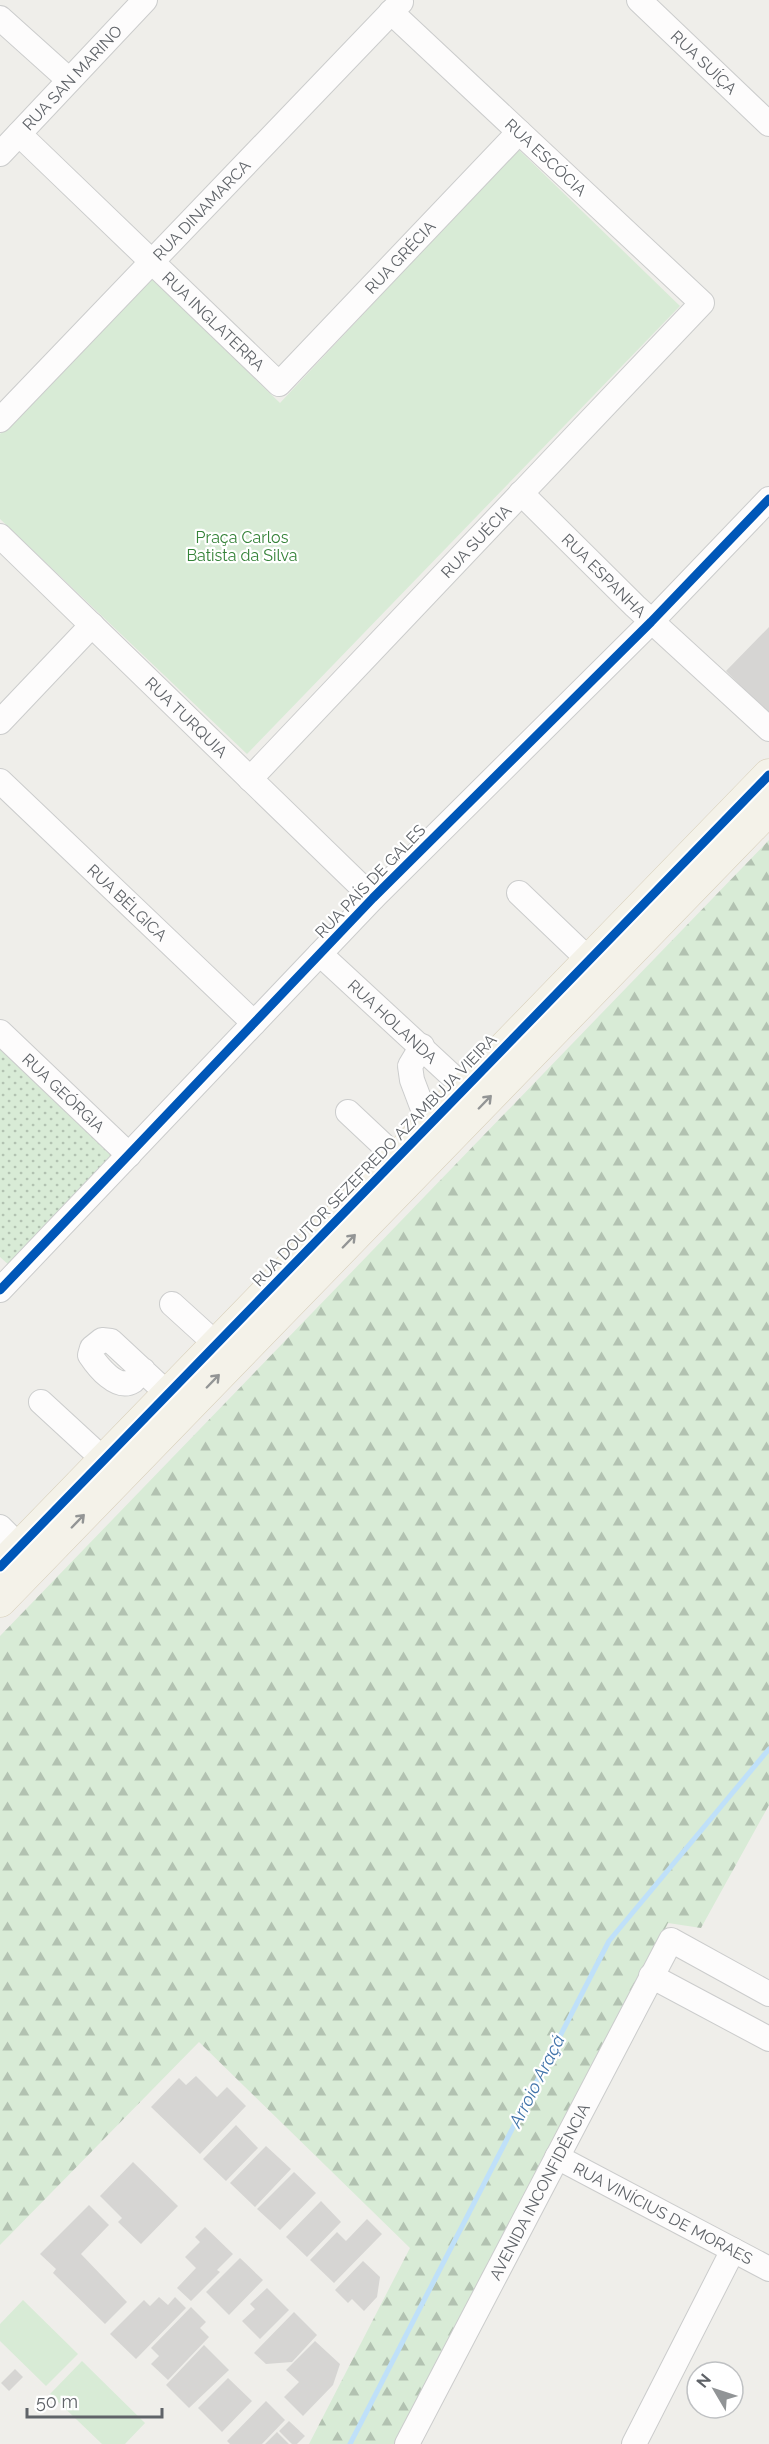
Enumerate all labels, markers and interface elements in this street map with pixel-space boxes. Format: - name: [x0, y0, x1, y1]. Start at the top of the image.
- street label: RUA SAN MARINO: [18, 22, 126, 134]
- street label: RUA SUÍÇA: [667, 27, 741, 98]
- street label: RUA ESCÓCIA: [501, 114, 591, 200]
- street label: RUA DINAMARCA: [149, 156, 255, 265]
- street label: RUA GRÉCIA: [361, 217, 440, 298]
- street label: RUA INGLATERRA: [158, 268, 268, 375]
- street label: RUA SUÉCIA: [437, 501, 515, 582]
- park label: Praça Carlos Batista da Silva: [186, 528, 298, 565]
- street label: RUA ESPANHA: [558, 530, 650, 622]
- street label: RUA TURQUIA: [141, 673, 231, 762]
- street label: RUA PAÍS DE GALES: [311, 820, 430, 942]
- street label: RUA BÉLGICA: [83, 860, 171, 945]
- street label: RUA HOLANDA: [344, 976, 441, 1068]
- street label: RUA DOUTOR SEZEFREDO AZAMBUJA VIEIRA: [248, 1030, 500, 1290]
- street label: RUA GEÓRGIA: [18, 1050, 108, 1137]
- one-way arrow: [478, 1094, 493, 1109]
- one-way arrow: [342, 1234, 357, 1249]
- one-way arrow: [206, 1374, 221, 1389]
- one-way arrow: [70, 1514, 85, 1529]
- water label: Arroio Araçá: [504, 2031, 569, 2131]
- street label: AVENIDA INCONFIDÊNCIA: [486, 2100, 594, 2283]
- street label: RUA VINÍCIUS DE MORAES: [570, 2158, 756, 2269]
- north arrow: [685, 2360, 745, 2420]
- text: N: [693, 2370, 715, 2392]
- scale bar: [27, 2381, 162, 2419]
- text: 50 m: [36, 2391, 78, 2412]

